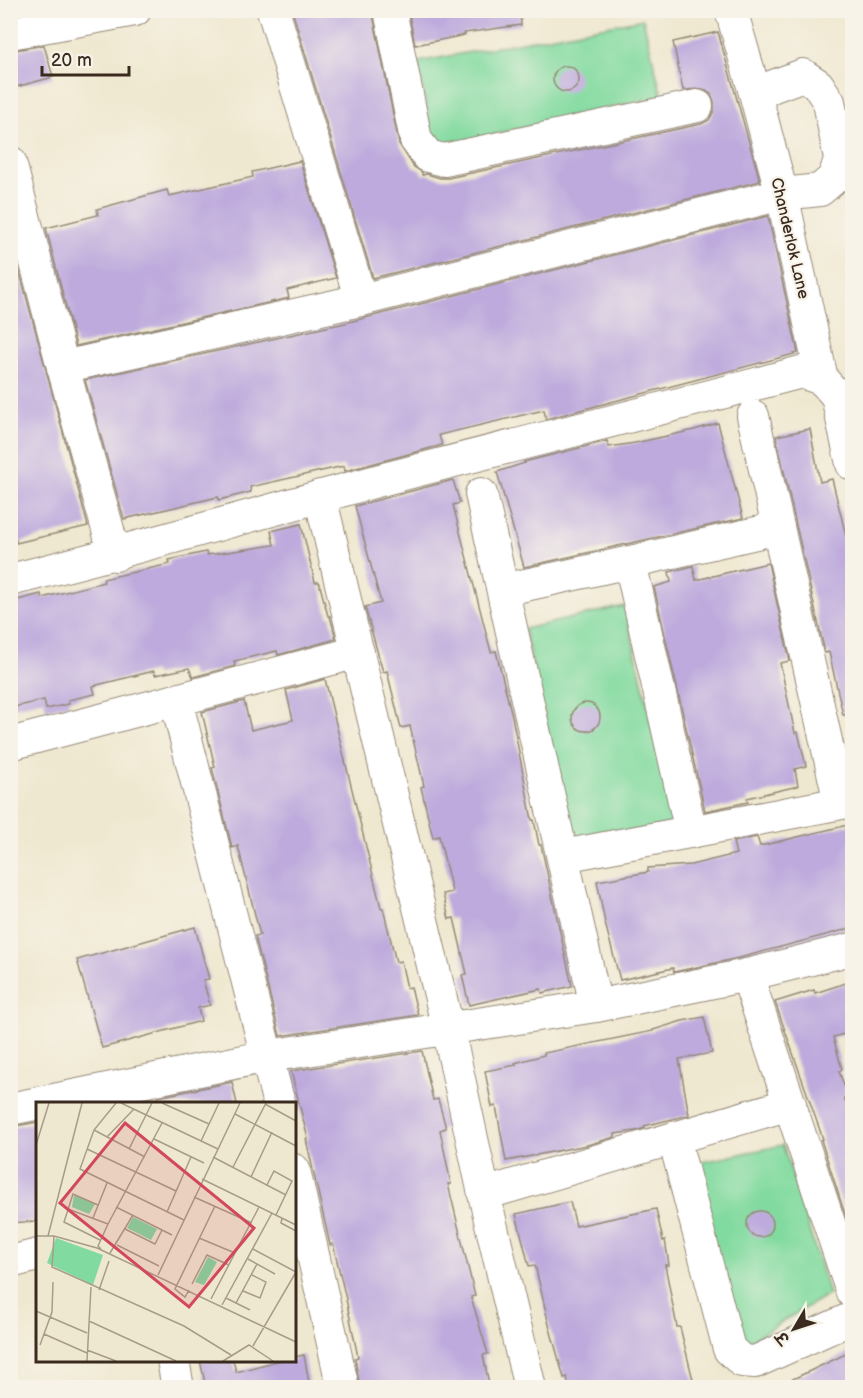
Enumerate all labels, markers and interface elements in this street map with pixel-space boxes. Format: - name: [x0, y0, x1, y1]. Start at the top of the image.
- scale bar: [42, 39, 129, 77]
- text: 20 m: [51, 50, 92, 71]
- street label: Chanderlok Lane: [766, 176, 813, 301]
- inset map: [36, 1102, 296, 1362]
- north arrow: [764, 1299, 824, 1359]
- text: उ: [772, 1326, 796, 1349]

